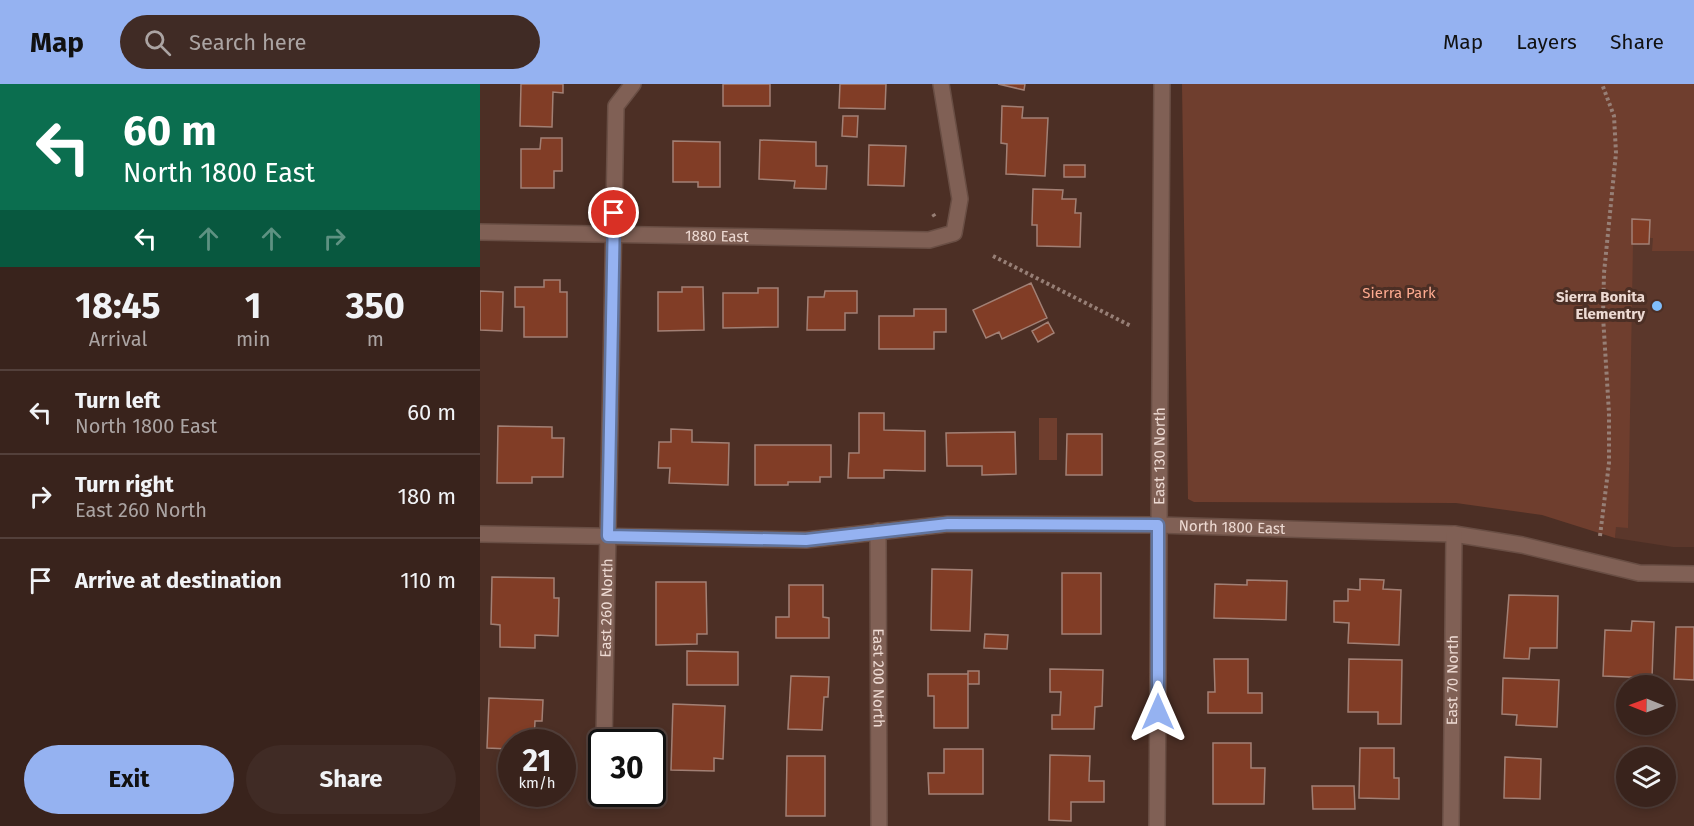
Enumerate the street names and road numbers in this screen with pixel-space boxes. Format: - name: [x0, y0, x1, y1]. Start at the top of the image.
- street label: 1880 East: [685, 227, 750, 246]
- street label: East 130 North: [1150, 407, 1169, 505]
- street label: North 1800 East: [1178, 517, 1286, 538]
- street label: East 260 North: [597, 558, 616, 658]
- street label: East 200 North: [869, 628, 888, 728]
- street label: East 70 North: [1443, 635, 1462, 725]

